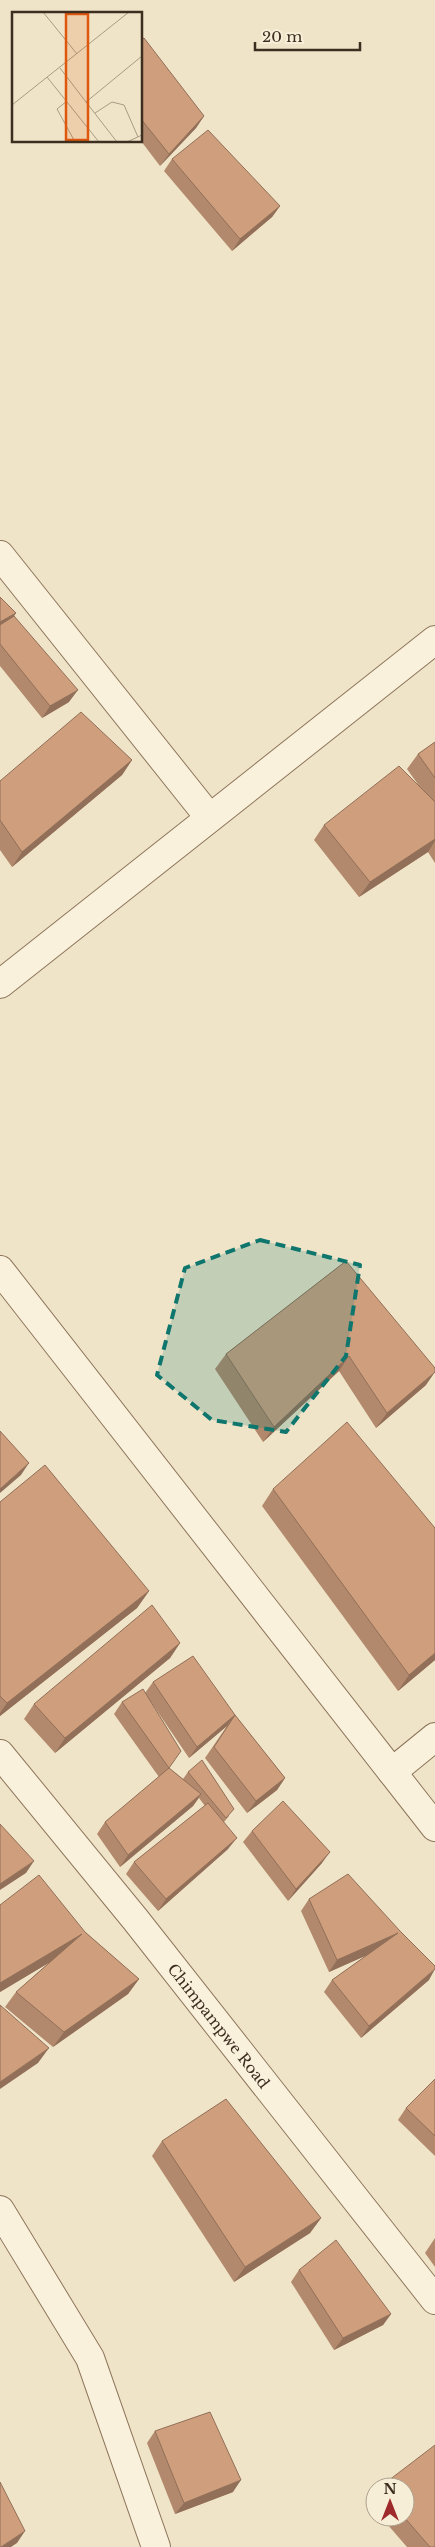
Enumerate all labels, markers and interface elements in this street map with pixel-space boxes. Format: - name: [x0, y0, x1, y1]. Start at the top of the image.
- inset map: [12, 12, 142, 142]
- scale bar: [255, 20, 360, 52]
- text: 20 m: [262, 27, 302, 46]
- street label: Chimpampwe Road: [164, 1960, 274, 2092]
- north arrow: [365, 2477, 415, 2527]
- text: N: [383, 2480, 397, 2498]

